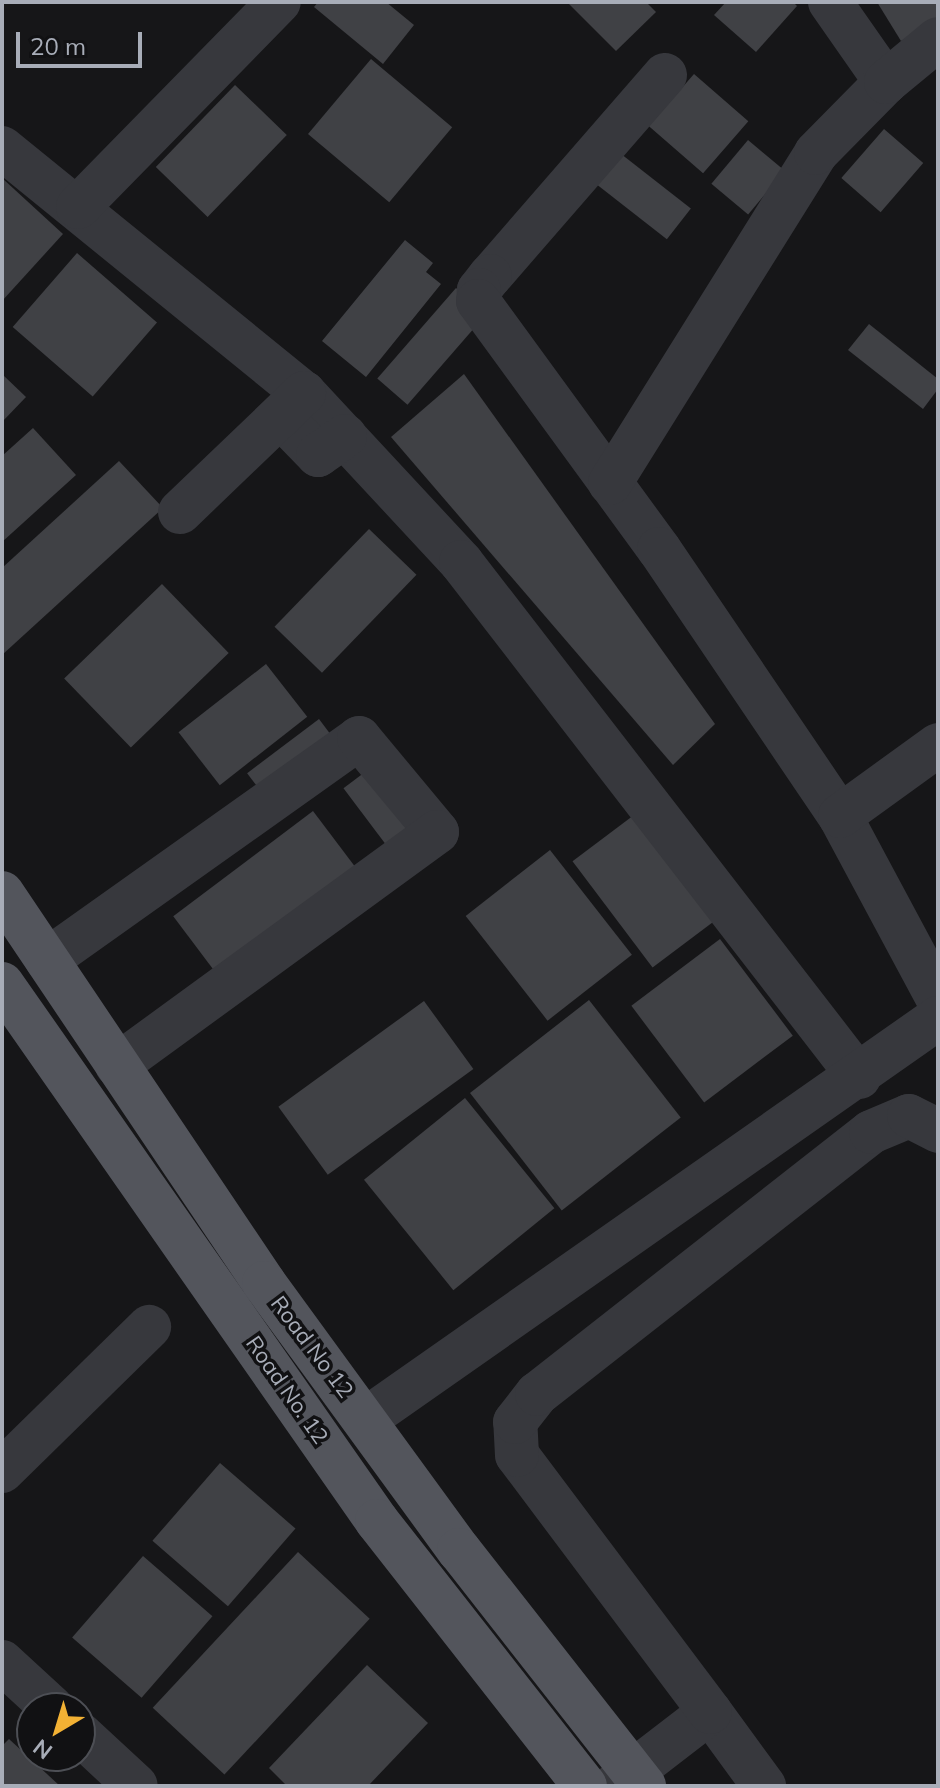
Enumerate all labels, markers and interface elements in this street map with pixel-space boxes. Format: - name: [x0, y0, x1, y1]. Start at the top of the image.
- scale bar: [20, 16, 146, 66]
- text: 20 m: [30, 31, 86, 61]
- street label: Road No 12: [265, 1291, 359, 1403]
- street label: Road No. 12: [240, 1331, 334, 1449]
- north arrow: [16, 1692, 96, 1772]
- text: N: [27, 1733, 58, 1765]

